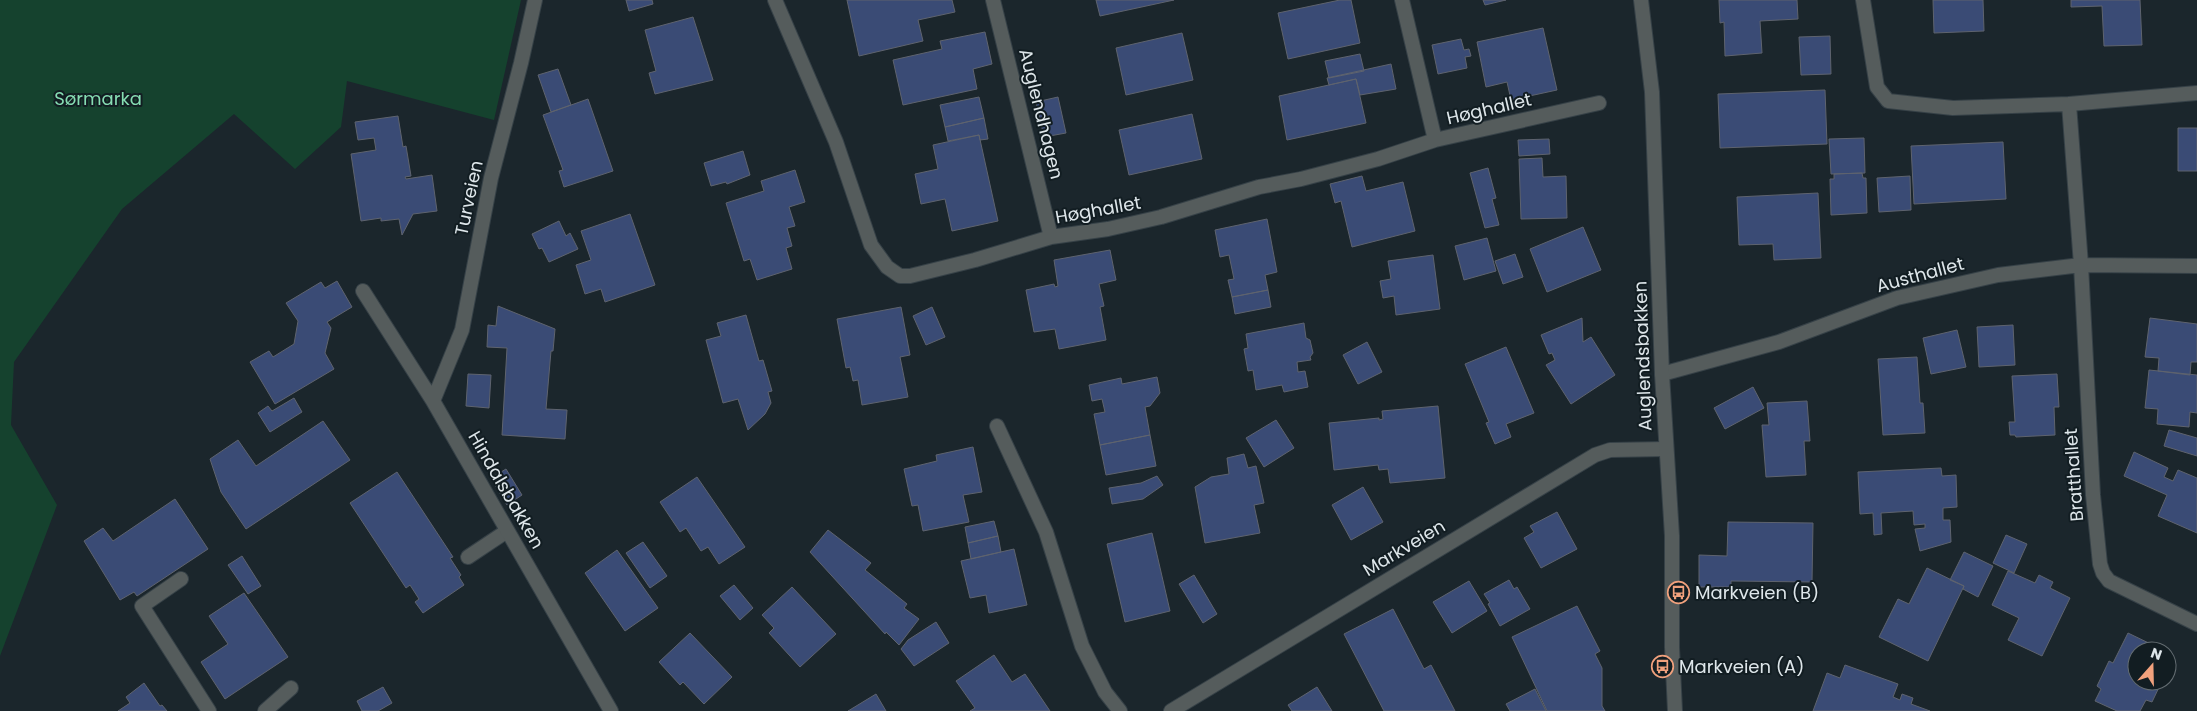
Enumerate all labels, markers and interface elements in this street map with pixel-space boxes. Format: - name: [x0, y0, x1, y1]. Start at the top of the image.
- street label: Auglendhagen: [1013, 46, 1070, 182]
- park label: Sørmarka: [54, 86, 142, 111]
- street label: Høghallet: [1444, 87, 1534, 130]
- street label: Turveien: [448, 158, 489, 238]
- street label: Høghallet: [1053, 190, 1143, 229]
- street label: Austhallet: [1873, 251, 1967, 298]
- street label: Auglendsbakken: [1627, 281, 1658, 431]
- street label: Hindalsbakken: [463, 426, 550, 553]
- street label: Bratthallet: [2058, 428, 2089, 522]
- street label: Markveien: [1358, 513, 1450, 582]
- place label: Markveien (B): [1695, 580, 1819, 605]
- bus stop icon: Markveien (B): [1667, 581, 1691, 605]
- north arrow: [2127, 641, 2177, 691]
- text: N: [2148, 643, 2165, 665]
- place label: Markveien (A): [1679, 654, 1804, 679]
- bus stop icon: Markveien (A): [1651, 655, 1675, 679]

